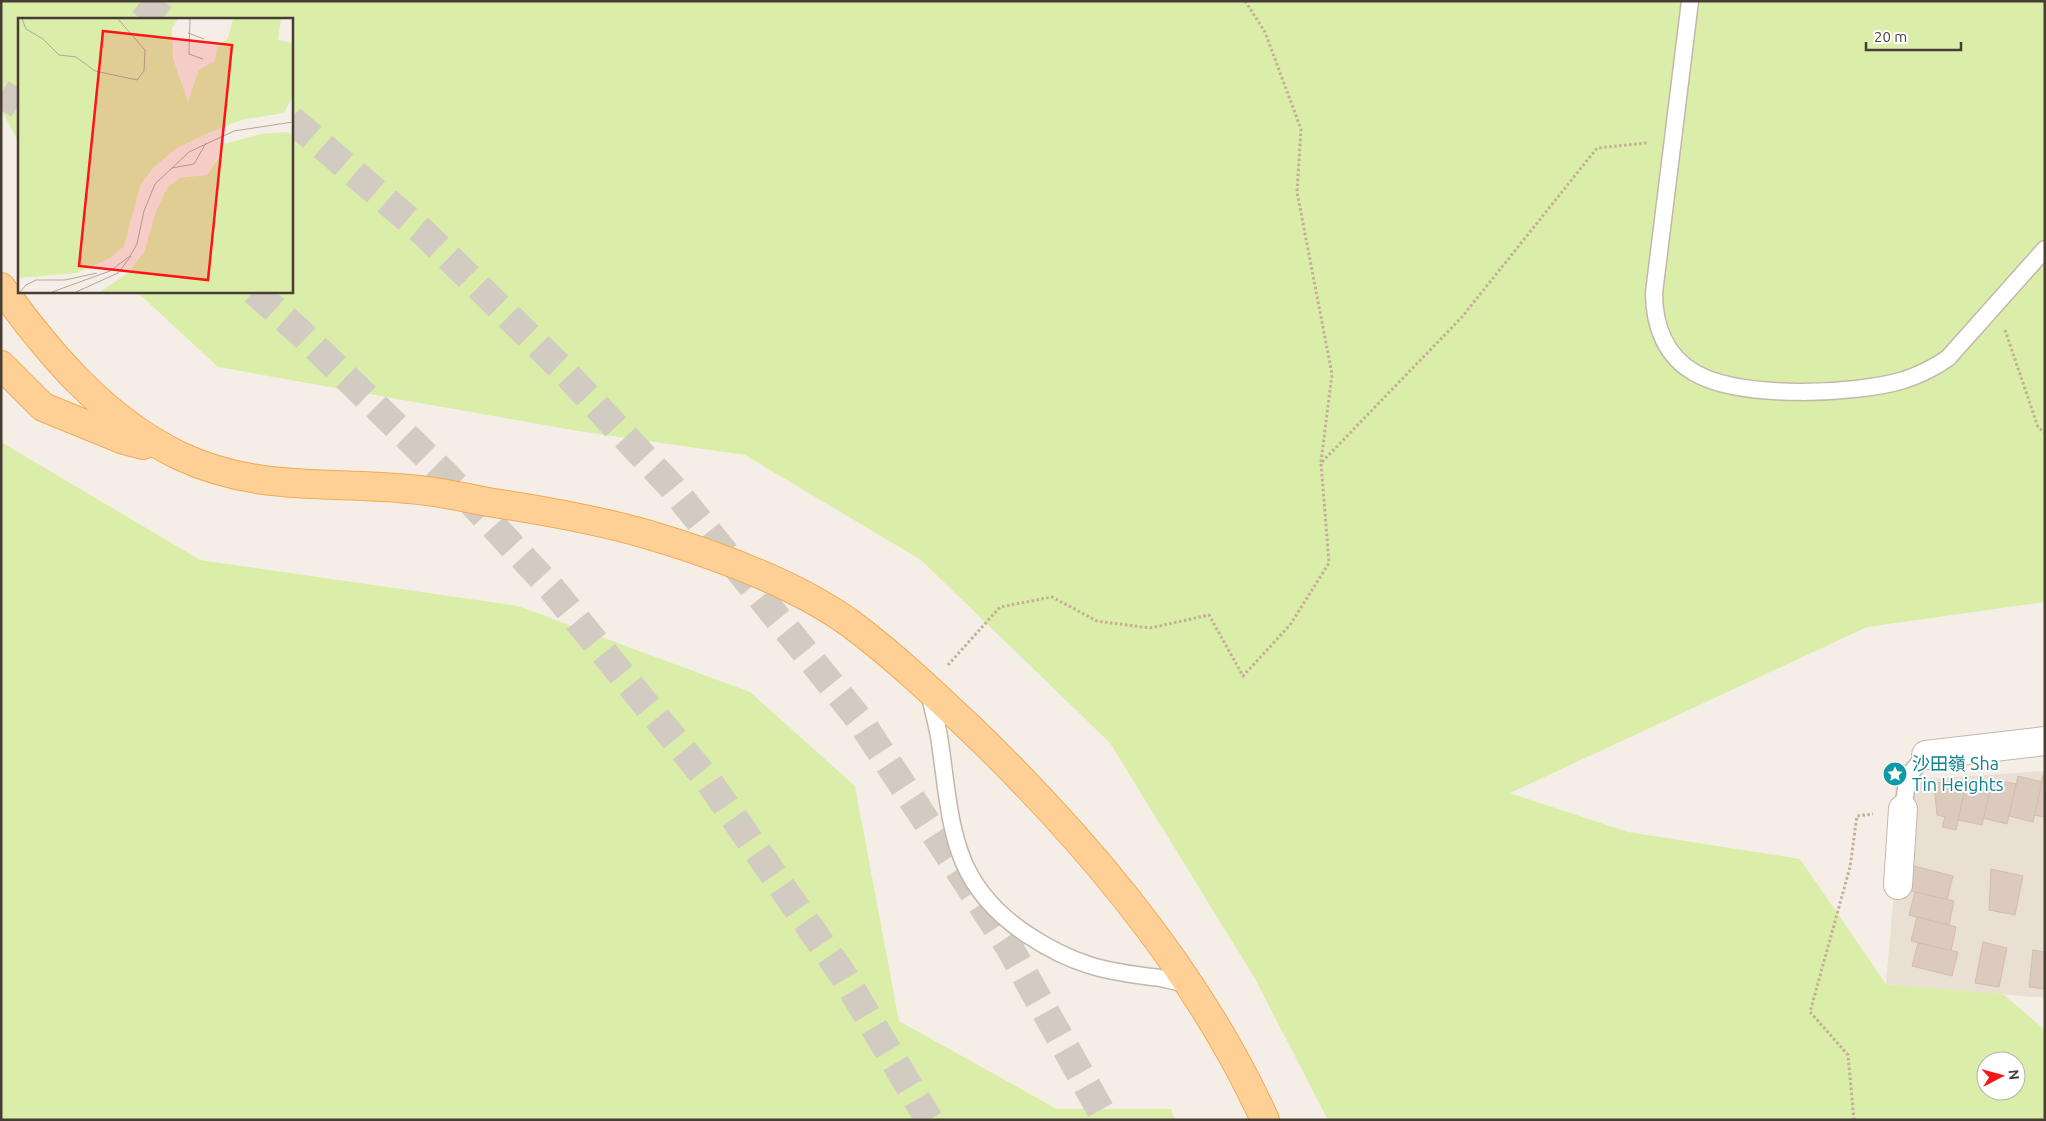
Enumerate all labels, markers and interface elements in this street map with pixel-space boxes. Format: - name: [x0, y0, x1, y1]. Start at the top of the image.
- inset map: [18, 18, 292, 292]
- scale bar: [1866, 20, 1961, 52]
- text: 20 m: [1874, 28, 1907, 45]
- place label: 沙田嶺 Sha Tin Heights: [1912, 753, 2004, 794]
- place icon: 沙田嶺 Sha Tin Heights: [1882, 761, 1908, 787]
- north arrow: [1976, 1051, 2026, 1101]
- text: N: [2005, 1069, 2022, 1081]

